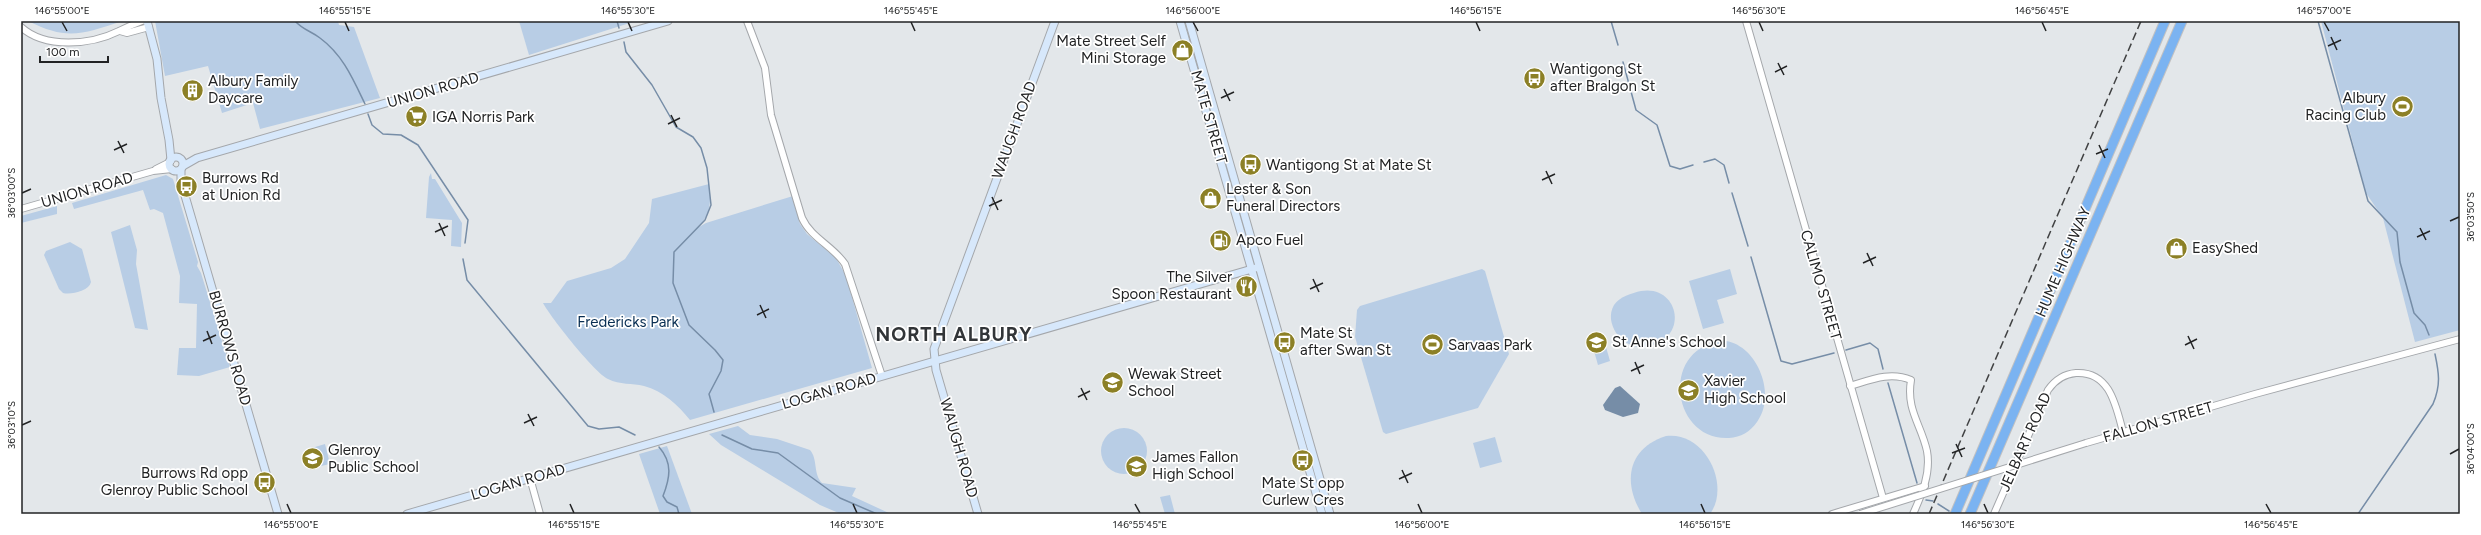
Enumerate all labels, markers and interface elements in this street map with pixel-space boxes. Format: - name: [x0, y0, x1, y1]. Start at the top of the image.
- text: 146°55'00"E: [34, 4, 90, 17]
- text: 146°55'15"E: [319, 4, 371, 17]
- text: 146°55'30"E: [601, 4, 655, 17]
- text: 146°55'45"E: [884, 4, 938, 17]
- text: 146°56'00"E: [1165, 4, 1221, 17]
- text: 146°56'15"E: [1450, 4, 1502, 17]
- text: 146°56'30"E: [1732, 4, 1786, 17]
- text: 146°56'45"E: [2015, 4, 2069, 17]
- text: 146°57'00"E: [2297, 4, 2351, 17]
- place label: Mate Street Self Mini Storage: [1056, 32, 1166, 67]
- shop icon: Mate Street Self Mini Storage: [1169, 37, 1195, 63]
- scale bar: [40, 38, 108, 64]
- text: 100 m: [46, 45, 80, 59]
- place label: Wantigong St after Bralgon St: [1550, 60, 1656, 95]
- bus stop icon: Wantigong St after Bralgon St: [1521, 65, 1547, 91]
- street label: UNION ROAD: [385, 68, 481, 112]
- street label: MATE STREET: [1187, 68, 1231, 167]
- place label: Albury Family Daycare: [208, 72, 299, 107]
- building icon: Albury Family Daycare: [180, 77, 206, 103]
- street label: WAUGH ROAD: [988, 79, 1040, 181]
- place label: Albury Racing Club: [2305, 89, 2386, 124]
- sports icon: Albury Racing Club: [2389, 94, 2415, 120]
- supermarket icon: IGA Norris Park: [403, 104, 429, 130]
- place label: IGA Norris Park: [432, 108, 535, 126]
- bus stop icon: Wantigong St at Mate St: [1237, 152, 1263, 178]
- place label: Wantigong St at Mate St: [1266, 156, 1432, 174]
- text: 36°03'00"S: [5, 168, 18, 218]
- street label: UNION ROAD: [39, 168, 135, 212]
- place label: Burrows Rd at Union Rd: [202, 169, 280, 204]
- bus stop icon: Burrows Rd at Union Rd: [174, 174, 200, 200]
- place label: Lester & Son Funeral Directors: [1226, 180, 1340, 215]
- shop icon: Lester & Son Funeral Directors: [1198, 185, 1224, 211]
- text: 36°03'50"S: [2464, 192, 2477, 242]
- street label: HUME HIGHWAY: [2032, 204, 2094, 320]
- fuel station icon: Apco Fuel: [1208, 227, 1234, 253]
- street label: CALIMO STREET: [1797, 228, 1846, 343]
- place label: Apco Fuel: [1236, 231, 1303, 249]
- shop icon: EasyShed: [2163, 235, 2189, 261]
- place label: EasyShed: [2192, 239, 2258, 257]
- place label: The Silver Spoon Restaurant: [1111, 268, 1232, 303]
- restaurant icon: The Silver Spoon Restaurant: [1234, 273, 1260, 299]
- street label: BURROWS ROAD: [205, 288, 255, 408]
- park label: Fredericks Park: [577, 313, 679, 331]
- district label: NORTH ALBURY: [876, 323, 1032, 346]
- place label: Mate St after Swan St: [1300, 324, 1392, 359]
- bus stop icon: Mate St after Swan St: [1272, 329, 1298, 355]
- school or university icon: St Anne's School: [1583, 329, 1609, 355]
- sports icon: Sarvaas Park: [1419, 332, 1445, 358]
- place label: St Anne's School: [1612, 333, 1726, 351]
- place label: Sarvaas Park: [1448, 336, 1533, 354]
- place label: Wewak Street School: [1128, 365, 1222, 400]
- street label: LOGAN ROAD: [780, 369, 878, 413]
- school or university icon: Wewak Street School: [1099, 370, 1125, 396]
- place label: Xavier High School: [1704, 372, 1786, 407]
- school or university icon: Xavier High School: [1675, 377, 1701, 403]
- street label: JELBART ROAD: [1995, 390, 2055, 494]
- street label: WAUGH ROAD: [936, 396, 982, 500]
- street label: FALLON STREET: [2101, 398, 2216, 446]
- text: 36°03'10"S: [5, 401, 18, 449]
- text: 36°04'00"S: [2464, 423, 2477, 475]
- place label: Glenroy Public School: [328, 441, 419, 476]
- school or university icon: Glenroy Public School: [300, 446, 326, 472]
- bus stop icon: Mate St opp Curlew Cres: [1290, 447, 1316, 473]
- place label: James Fallon High School: [1152, 448, 1238, 483]
- school or university icon: James Fallon High School: [1123, 453, 1149, 479]
- street label: LOGAN ROAD: [469, 460, 567, 504]
- place label: Burrows Rd opp Glenroy Public School: [101, 464, 248, 499]
- bus stop icon: Burrows Rd opp Glenroy Public School: [251, 469, 277, 495]
- place label: Mate St opp Curlew Cres: [1262, 474, 1345, 509]
- text: 146°55'00"E: [263, 518, 319, 531]
- text: 146°55'15"E: [548, 518, 600, 531]
- text: 146°55'30"E: [830, 518, 884, 531]
- text: 146°55'45"E: [1113, 518, 1167, 531]
- text: 146°56'00"E: [1394, 518, 1450, 531]
- text: 146°56'15"E: [1679, 518, 1731, 531]
- text: 146°56'30"E: [1961, 518, 2015, 531]
- text: 146°56'45"E: [2244, 518, 2298, 531]

